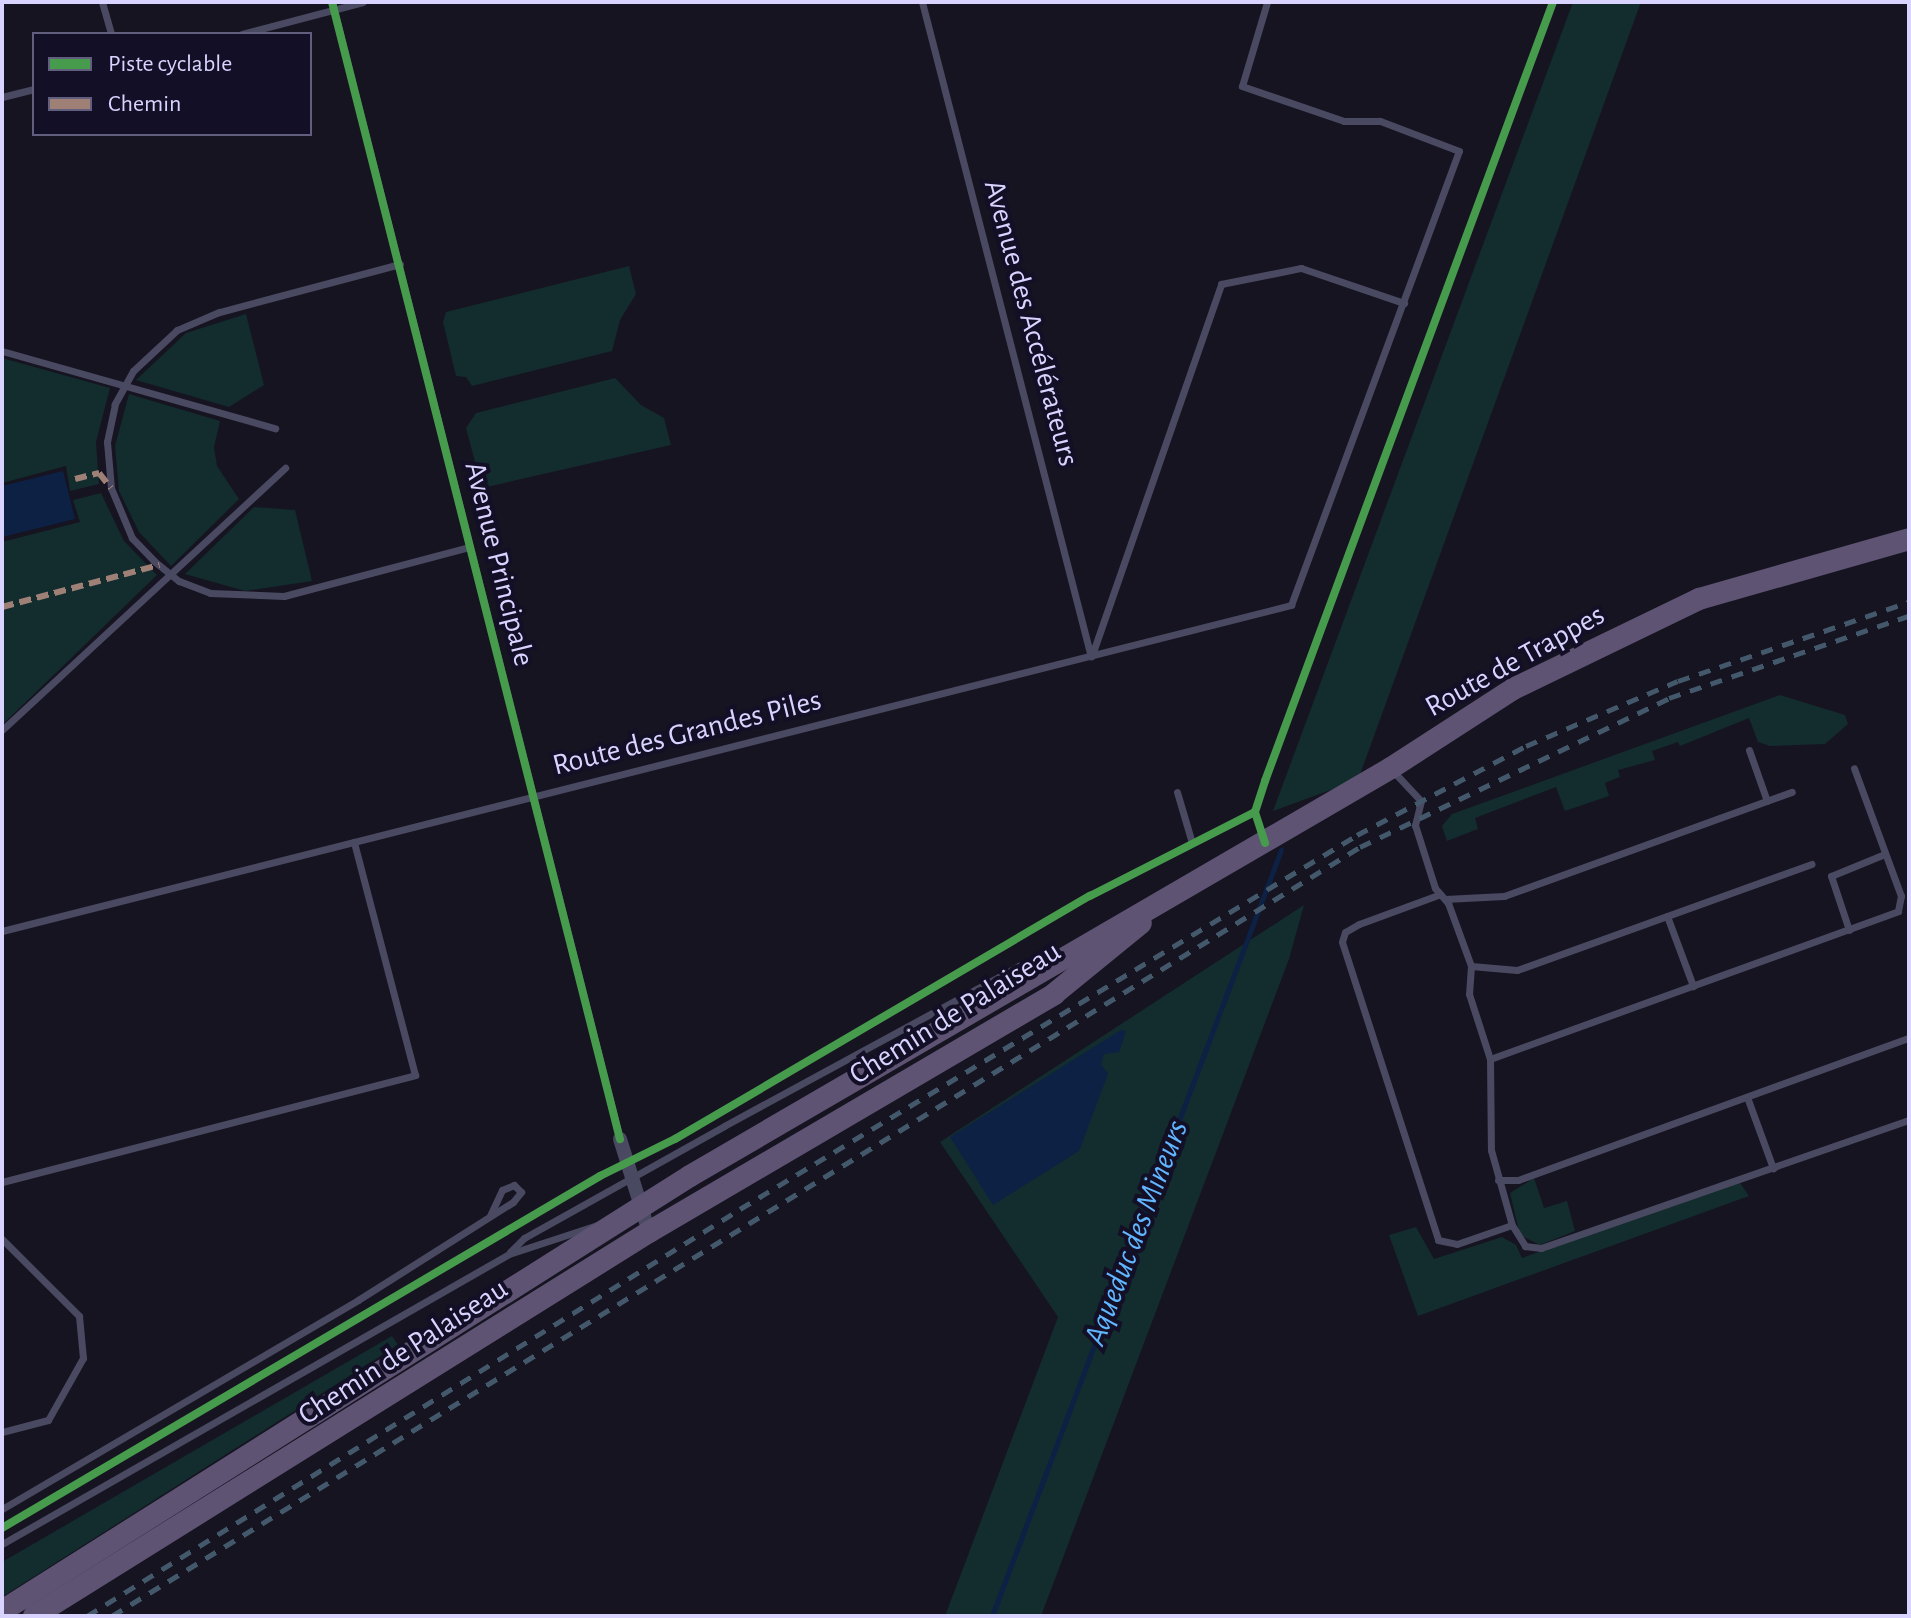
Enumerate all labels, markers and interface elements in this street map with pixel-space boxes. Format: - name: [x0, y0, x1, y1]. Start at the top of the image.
- legend: [32, 32, 312, 136]
- text: Piste cyclable: [108, 52, 232, 76]
- text: Chemin: [108, 92, 181, 116]
- street label: Avenue des Accélérateurs: [975, 176, 1087, 470]
- street label: Avenue Principale: [456, 458, 542, 670]
- street label: Route de Trappes: [1419, 597, 1611, 725]
- street label: Route des Grandes Piles: [549, 682, 825, 784]
- street label: Chemin de Palaiseau: [843, 934, 1067, 1092]
- water label: Aqueduc des Mineurs: [1076, 1115, 1196, 1351]
- street label: Chemin de Palaiseau: [292, 1271, 514, 1433]

